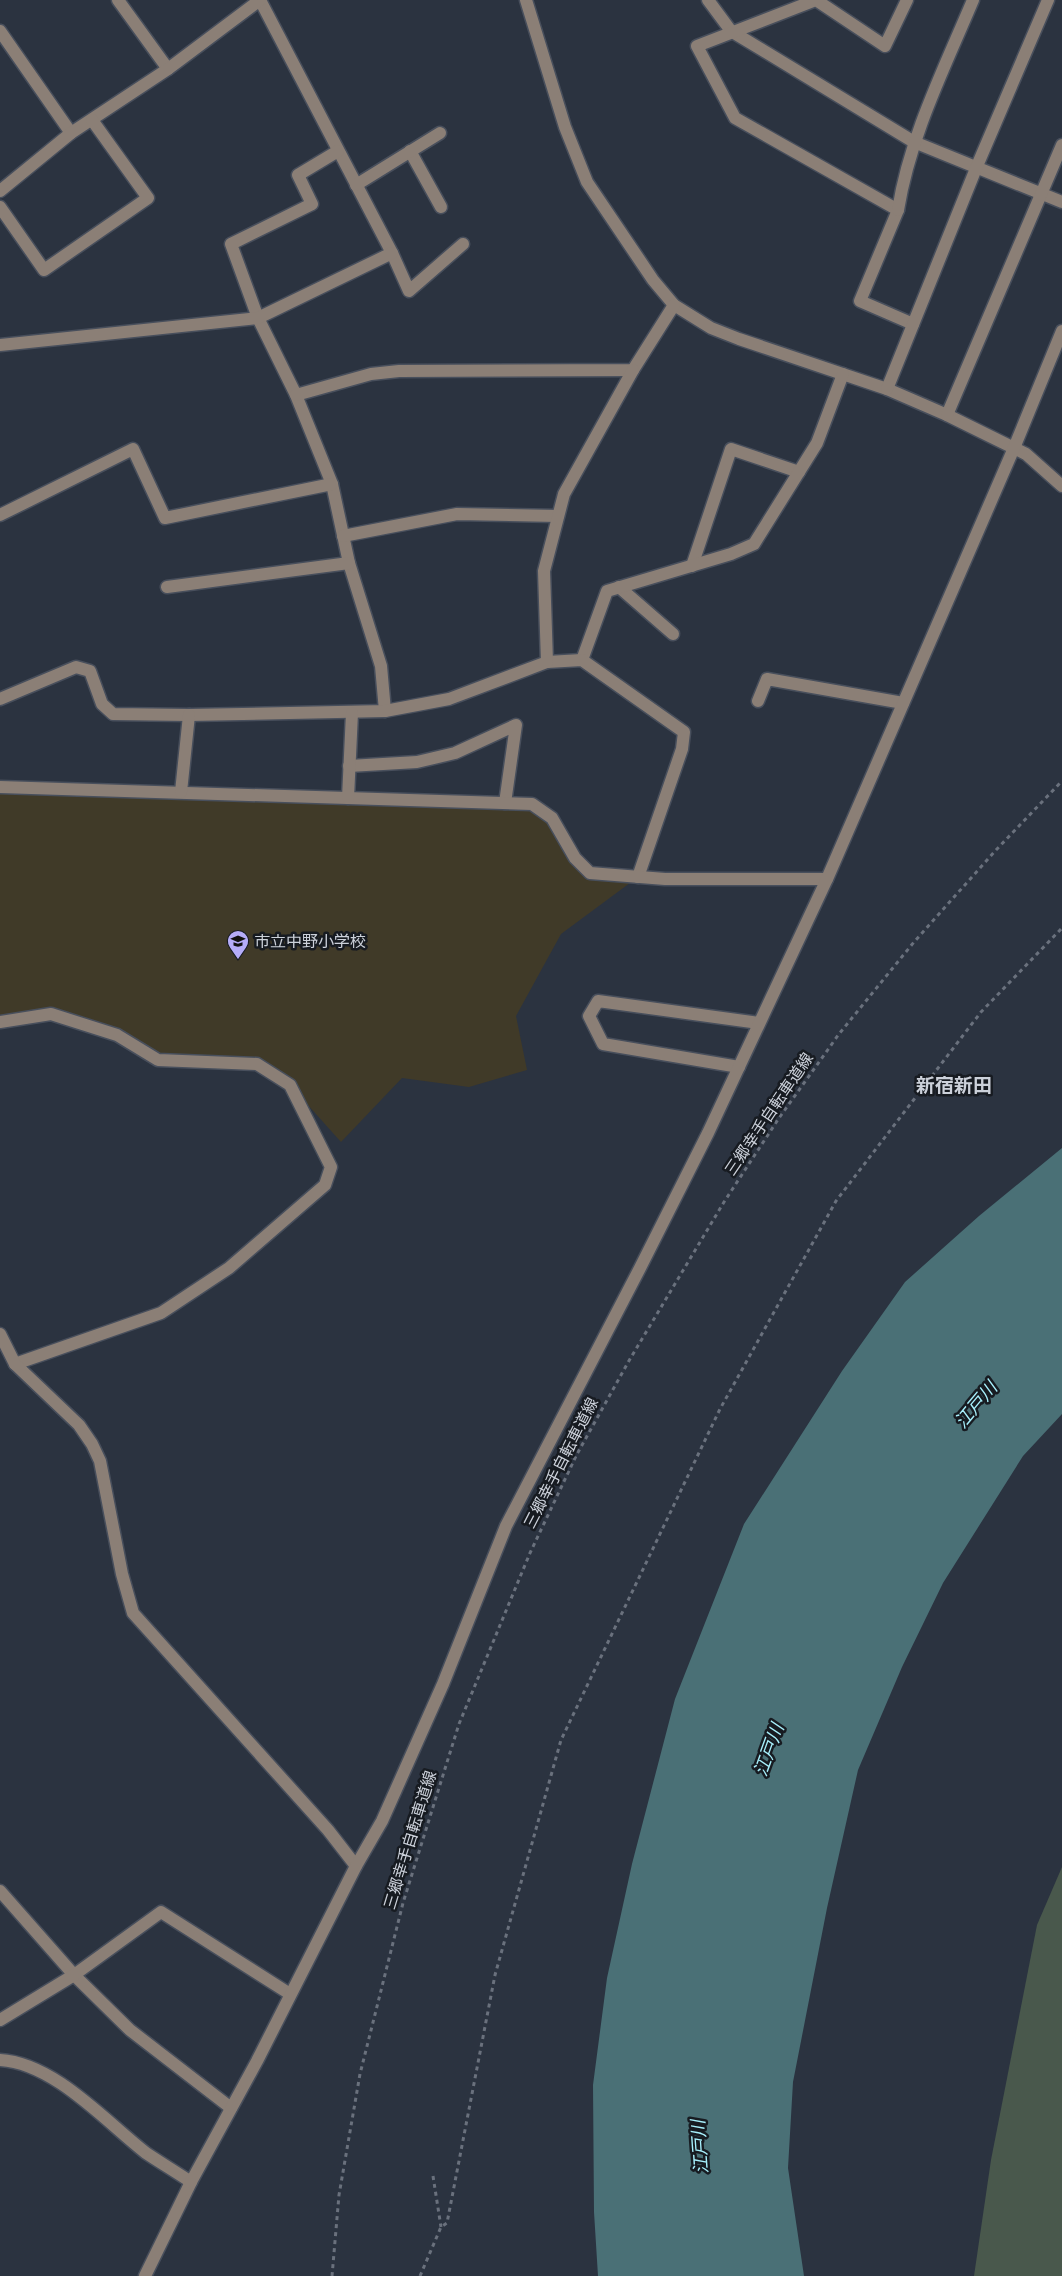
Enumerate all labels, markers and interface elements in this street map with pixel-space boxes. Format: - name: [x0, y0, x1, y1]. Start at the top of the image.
- school or university icon: 市立中野小学校: [226, 929, 250, 960]
- place label: 市立中野小学校: [254, 932, 366, 951]
- street label: 三郷幸手自転車道線: [721, 1049, 817, 1179]
- district label: 新宿新田: [916, 1074, 992, 1097]
- water label: 江戸川: [950, 1376, 1003, 1433]
- street label: 三郷幸手自転車道線: [520, 1395, 602, 1531]
- water label: 江戸川: [749, 1719, 789, 1779]
- street label: 三郷幸手自転車道線: [380, 1768, 440, 1912]
- water label: 江戸川: [687, 2117, 713, 2175]

